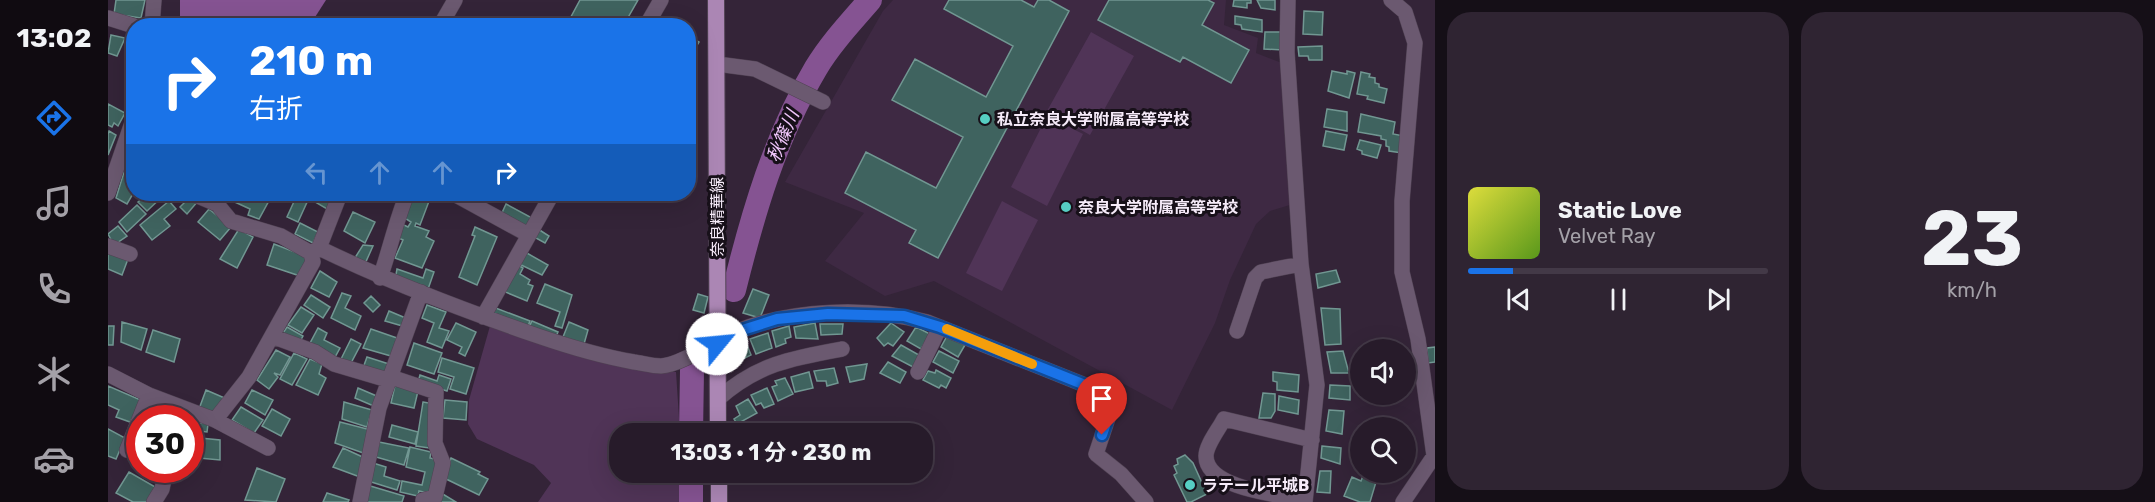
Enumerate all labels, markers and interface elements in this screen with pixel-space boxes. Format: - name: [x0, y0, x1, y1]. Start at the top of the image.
- text: 13:02: [16, 22, 92, 54]
- text: 210 m: [249, 36, 373, 86]
- icon: right: [150, 42, 228, 120]
- text: 右折: [249, 93, 303, 125]
- icon: directions: [33, 97, 75, 139]
- water label: 秋篠川: [762, 105, 804, 165]
- place label: 私立奈良大学附属高等学校: [997, 110, 1189, 129]
- marker: 私立奈良大学附属高等学校: [978, 112, 992, 126]
- icon: left: [300, 156, 333, 189]
- icon: ahead: [363, 156, 396, 189]
- icon: ahead: [426, 156, 459, 189]
- icon: right: [489, 156, 522, 189]
- street label: 奈良精華線: [708, 177, 727, 257]
- icon: music: [33, 182, 75, 224]
- text: 23: [1921, 192, 2023, 285]
- text: Static Love: [1558, 197, 1682, 224]
- place label: 奈良大学附属高等学校: [1078, 198, 1238, 217]
- marker: 奈良大学附属高等学校: [1059, 200, 1073, 214]
- text: Velvet Ray: [1558, 224, 1656, 248]
- icon: phone: [33, 268, 75, 310]
- text: km/h: [1947, 278, 1997, 302]
- icon: previous: [1502, 283, 1535, 316]
- icon: pause: [1602, 283, 1635, 316]
- icon: next: [1702, 283, 1735, 316]
- position arrow: [685, 312, 749, 376]
- map controls: [1350, 339, 1416, 483]
- button: sound: [1350, 339, 1416, 405]
- icon: climate: [33, 353, 75, 395]
- pin: [1076, 373, 1127, 435]
- icon: arrive: [1085, 382, 1118, 415]
- speed limit sign: 30: [126, 405, 204, 483]
- button: search: [1350, 417, 1416, 483]
- icon: car: [33, 438, 75, 480]
- text: 13:03 · 1 分 · 230 m: [671, 439, 871, 466]
- place label: ラテール平城B: [1202, 476, 1309, 495]
- marker: ラテール平城B: [1183, 478, 1197, 492]

